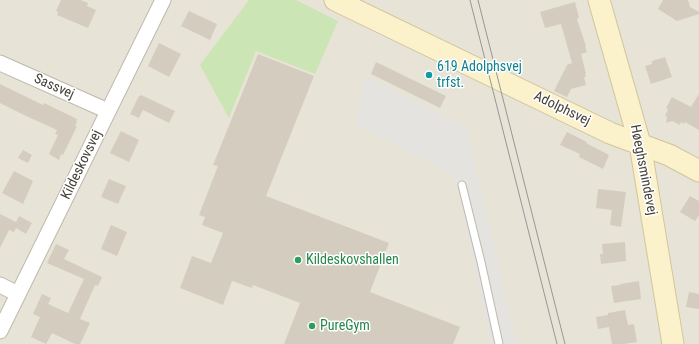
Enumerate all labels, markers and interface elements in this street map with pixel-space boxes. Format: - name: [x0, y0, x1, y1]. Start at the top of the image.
- place label: 619 Adolphsvej trfst.: [437, 59, 522, 92]
- marker: 619 Adolphsvej trfst.: [424, 70, 434, 80]
- street label: Sassvej: [31, 71, 77, 103]
- street label: Adolphsvej: [531, 88, 593, 130]
- street label: Høeghsmindevej: [626, 123, 660, 217]
- street label: Kildeskovsvej: [58, 128, 106, 202]
- place label: Kildeskovshallen: [306, 252, 399, 268]
- marker: Kildeskovshallen: [293, 255, 303, 265]
- place label: PureGym: [320, 318, 370, 334]
- marker: PureGym: [307, 321, 317, 331]

